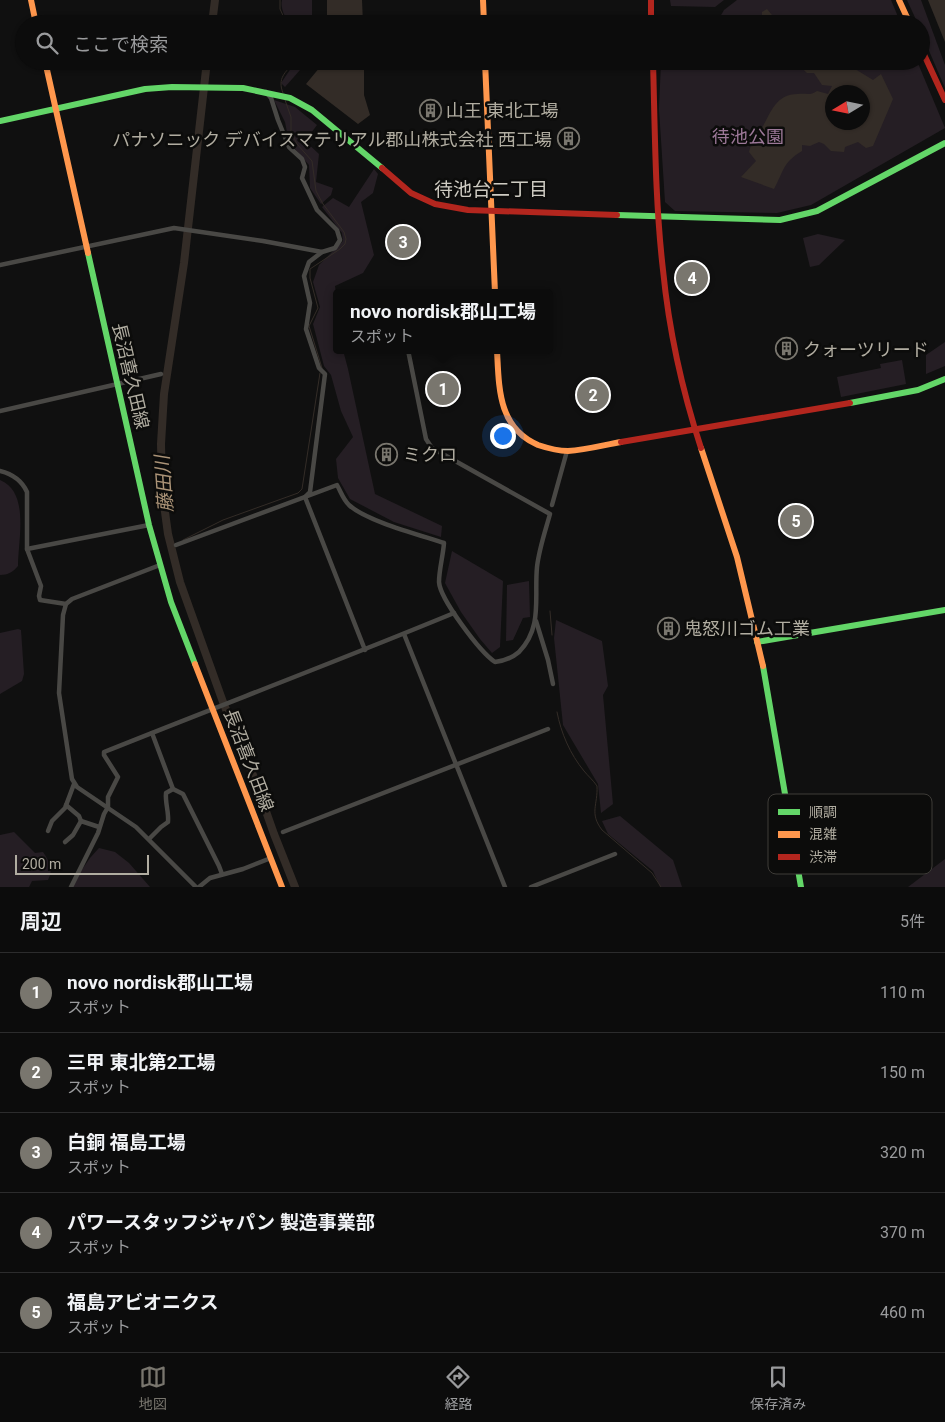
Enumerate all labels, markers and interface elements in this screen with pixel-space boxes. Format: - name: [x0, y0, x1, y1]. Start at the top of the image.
- search box: [15, 15, 930, 70]
- icon: search: [33, 29, 61, 57]
- text: ここで検索: [73, 33, 168, 56]
- north arrow: [825, 85, 870, 130]
- building icon: 山王 東北工場: [418, 98, 442, 122]
- place label: 山王 東北工場: [446, 100, 558, 121]
- park label: 待池公園: [712, 126, 784, 147]
- building icon: パナソニック デバイスマテリアル郡山株式会社 西工場: [556, 127, 580, 151]
- place label: パナソニック デバイスマテリアル郡山株式会社 西工場: [112, 129, 552, 150]
- district label: 待池台二丁目: [434, 178, 548, 201]
- pin: 3: [387, 223, 419, 261]
- pin: 4: [676, 259, 708, 297]
- popup: [333, 289, 553, 354]
- text: novo nordisk郡山工場: [350, 300, 536, 323]
- street label: 長沼喜久田線: [109, 321, 153, 431]
- text: スポット: [350, 327, 414, 346]
- building icon: クォーツリード: [775, 337, 799, 361]
- place label: クォーツリード: [803, 339, 929, 360]
- pin: 1: [427, 370, 459, 408]
- pin: 2: [577, 376, 609, 414]
- your location: [490, 423, 516, 449]
- building icon: ミクロ: [375, 442, 399, 466]
- place label: ミクロ: [403, 444, 457, 465]
- water label: 藤田川: [150, 453, 177, 513]
- pin: 5: [780, 502, 812, 540]
- building icon: 鬼怒川ゴム工業: [656, 616, 680, 640]
- place label: 鬼怒川ゴム工業: [684, 618, 810, 639]
- street label: 長沼喜久田線: [220, 706, 278, 814]
- legend: [768, 794, 932, 874]
- text: 順調: [809, 804, 837, 820]
- text: 混雑: [809, 826, 837, 842]
- text: 渋滞: [809, 849, 837, 865]
- scale bar: [15, 852, 149, 875]
- text: 200 m: [22, 856, 61, 872]
- text: 周辺: [20, 910, 62, 934]
- text: 5件: [900, 912, 925, 931]
- text: novo nordisk郡山工場: [67, 971, 253, 994]
- text: 1: [31, 983, 41, 1002]
- text: 110 m: [880, 983, 925, 1002]
- text: スポット: [67, 998, 131, 1017]
- text: 三甲 東北第2工場: [67, 1051, 216, 1074]
- text: 2: [31, 1063, 41, 1082]
- text: 150 m: [880, 1063, 925, 1082]
- text: スポット: [67, 1078, 131, 1097]
- text: 白銅 福島工場: [67, 1131, 186, 1154]
- text: 3: [31, 1143, 41, 1162]
- text: 320 m: [880, 1143, 925, 1162]
- text: スポット: [67, 1158, 131, 1177]
- text: パワースタッフジャパン 製造事業部: [67, 1211, 375, 1234]
- text: 4: [31, 1223, 41, 1242]
- text: 370 m: [880, 1223, 925, 1242]
- text: スポット: [67, 1238, 131, 1257]
- text: 福島アビオニクス: [67, 1291, 218, 1314]
- text: 5: [31, 1303, 41, 1322]
- text: 460 m: [880, 1303, 925, 1322]
- text: スポット: [67, 1318, 131, 1337]
- tab: 地図: [139, 1363, 167, 1413]
- tab: 経路: [444, 1363, 472, 1413]
- tab: 保存済み: [750, 1363, 806, 1413]

